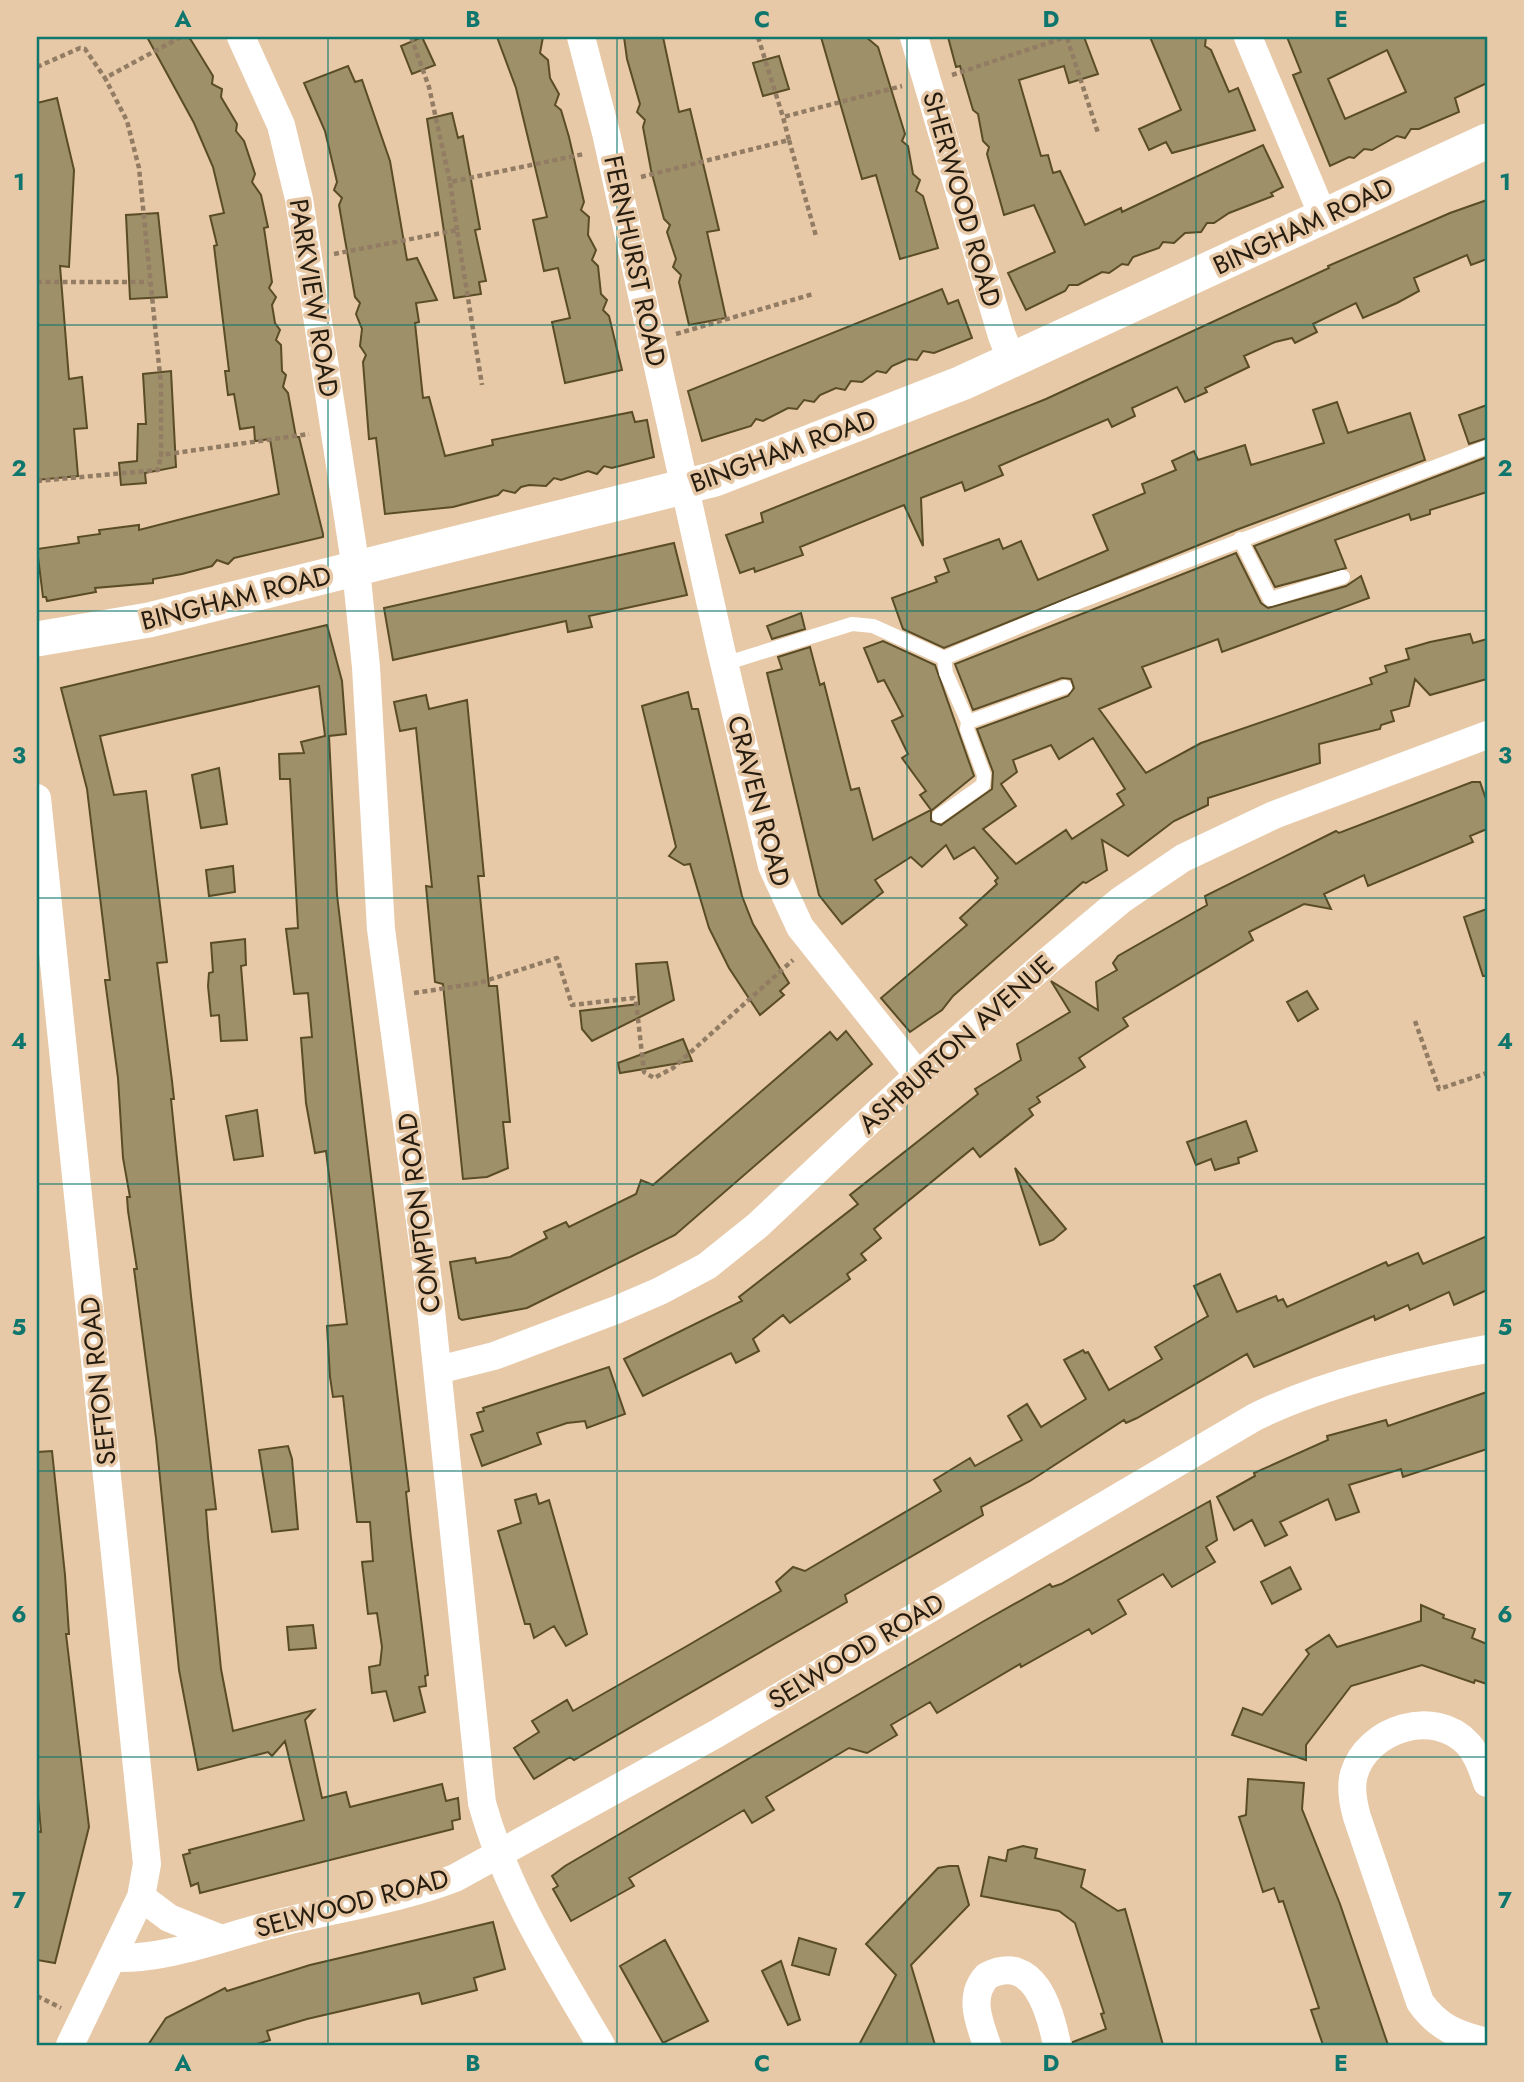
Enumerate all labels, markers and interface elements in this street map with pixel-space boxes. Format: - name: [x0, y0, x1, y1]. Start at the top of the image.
- text: A: [174, 2, 192, 36]
- text: B: [465, 2, 481, 36]
- text: C: [754, 2, 770, 36]
- text: D: [1043, 2, 1060, 36]
- text: E: [1334, 2, 1348, 36]
- street label: SHERWOOD ROAD: [913, 87, 1011, 311]
- street label: FERNHURST ROAD: [594, 152, 676, 370]
- text: 1: [13, 165, 25, 199]
- text: 1: [1499, 165, 1511, 199]
- street label: BINGHAM ROAD: [1207, 168, 1399, 284]
- street label: PARKVIEW ROAD: [280, 196, 348, 400]
- street label: BINGHAM ROAD: [685, 400, 881, 502]
- text: 2: [11, 451, 27, 485]
- text: 2: [1497, 451, 1513, 485]
- street label: BINGHAM ROAD: [137, 556, 335, 640]
- street label: CRAVEN ROAD: [718, 711, 800, 891]
- text: 3: [12, 738, 26, 772]
- text: 3: [1498, 738, 1512, 772]
- street label: ASHBURTON AVENUE: [850, 946, 1062, 1142]
- text: 4: [11, 1024, 27, 1058]
- text: 4: [1497, 1024, 1513, 1058]
- street label: COMPTON ROAD: [388, 1111, 450, 1315]
- street label: SEFTON ROAD: [70, 1295, 126, 1467]
- text: 5: [12, 1310, 26, 1344]
- text: 5: [1498, 1310, 1512, 1344]
- street label: SELWOOD ROAD: [761, 1584, 951, 1718]
- text: 6: [11, 1597, 27, 1631]
- text: 6: [1497, 1597, 1513, 1631]
- street label: SELWOOD ROAD: [251, 1859, 453, 1947]
- text: 7: [12, 1883, 26, 1917]
- text: 7: [1498, 1883, 1512, 1917]
- text: A: [174, 2046, 192, 2080]
- text: B: [465, 2046, 481, 2080]
- text: C: [754, 2046, 770, 2080]
- text: D: [1043, 2046, 1060, 2080]
- text: E: [1334, 2046, 1348, 2080]

